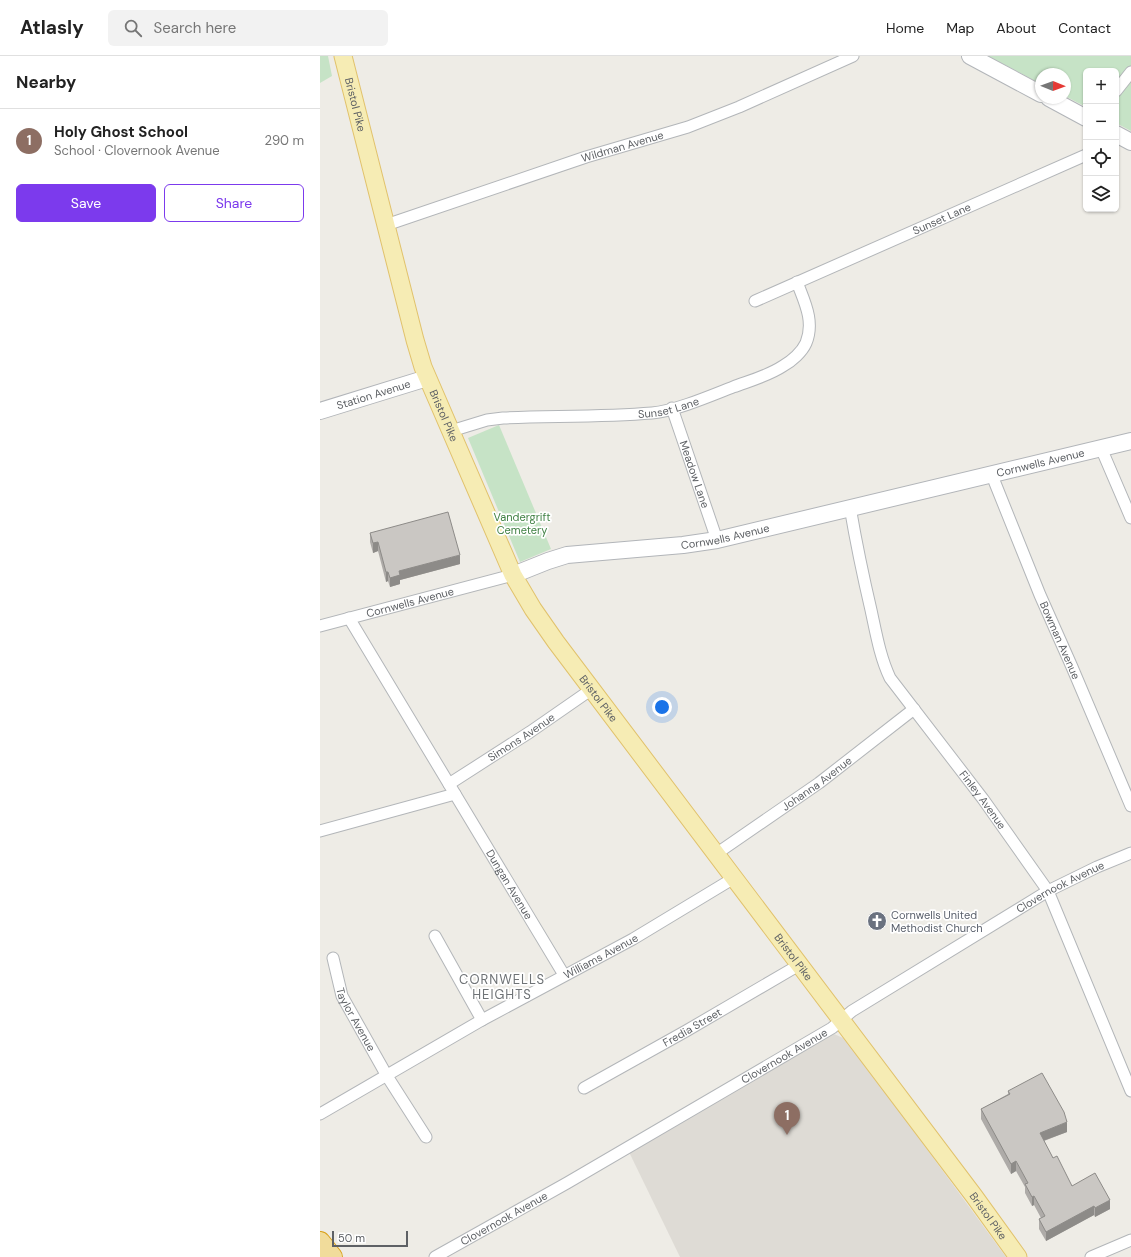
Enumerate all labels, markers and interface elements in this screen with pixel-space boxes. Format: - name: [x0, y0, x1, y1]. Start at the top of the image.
- search box: [108, 10, 388, 46]
- text: Atlasly: [20, 15, 84, 40]
- icon: search: [122, 17, 144, 39]
- text: Search here: [154, 18, 236, 38]
- text: Home: [886, 19, 924, 37]
- text: Map: [946, 19, 974, 37]
- text: About: [996, 19, 1036, 37]
- text: Contact: [1058, 19, 1111, 37]
- north arrow: [1035, 68, 1071, 104]
- map controls: [1083, 68, 1119, 212]
- button: +: [1083, 68, 1119, 104]
- text: Nearby: [16, 71, 76, 93]
- street label: Bristol Pike: [342, 76, 369, 133]
- button: −: [1083, 104, 1119, 140]
- text: Holy Ghost School: [54, 122, 188, 142]
- street label: Wildman Avenue: [579, 128, 665, 165]
- text: 1: [27, 132, 31, 149]
- text: 290 m: [265, 132, 304, 149]
- button: locate: [1083, 140, 1119, 176]
- text: School · Clovernook Avenue: [54, 142, 220, 159]
- button: layers: [1083, 176, 1119, 212]
- button: Save: [16, 184, 156, 222]
- button: Share: [164, 184, 304, 222]
- street label: Sunset Lane: [910, 200, 973, 238]
- street label: Station Avenue: [335, 377, 412, 412]
- street label: Bristol Pike: [427, 387, 461, 444]
- street label: Sunset Lane: [638, 394, 701, 421]
- street label: Meadow Lane: [677, 439, 713, 510]
- street label: Cornwells Avenue: [995, 445, 1086, 480]
- park label: Vandergrift Cemetery: [493, 510, 551, 537]
- street label: Cornwells Avenue: [680, 521, 771, 552]
- street label: Cornwells Avenue: [365, 584, 455, 621]
- street label: Bowman Avenue: [1037, 599, 1083, 681]
- street label: Bristol Pike: [576, 672, 621, 725]
- your location: [652, 697, 672, 717]
- street label: Simons Avenue: [485, 710, 557, 764]
- street label: Johanna Avenue: [779, 753, 855, 814]
- street label: Finley Avenue: [956, 767, 1009, 832]
- street label: Dungan Avenue: [483, 847, 536, 922]
- street label: Clovernook Avenue: [1013, 858, 1106, 916]
- place label: Cornwells United Methodist Church: [891, 908, 983, 935]
- church icon: Cornwells United Methodist Church: [866, 910, 888, 932]
- street label: Williams Avenue: [561, 931, 641, 982]
- street label: Bristol Pike: [771, 931, 816, 983]
- district label: CORNWELLS HEIGHTS: [459, 971, 545, 1003]
- street label: Taylor Avenue: [333, 986, 379, 1054]
- street label: Fredia Street: [660, 1005, 724, 1050]
- street label: Clovernook Avenue: [739, 1025, 830, 1087]
- pin: 1: [774, 1102, 800, 1135]
- street label: Clovernook Avenue: [458, 1188, 550, 1248]
- street label: Bristol Pike: [967, 1189, 1010, 1242]
- scale bar: [332, 1229, 408, 1248]
- text: 50 m: [338, 1231, 365, 1245]

